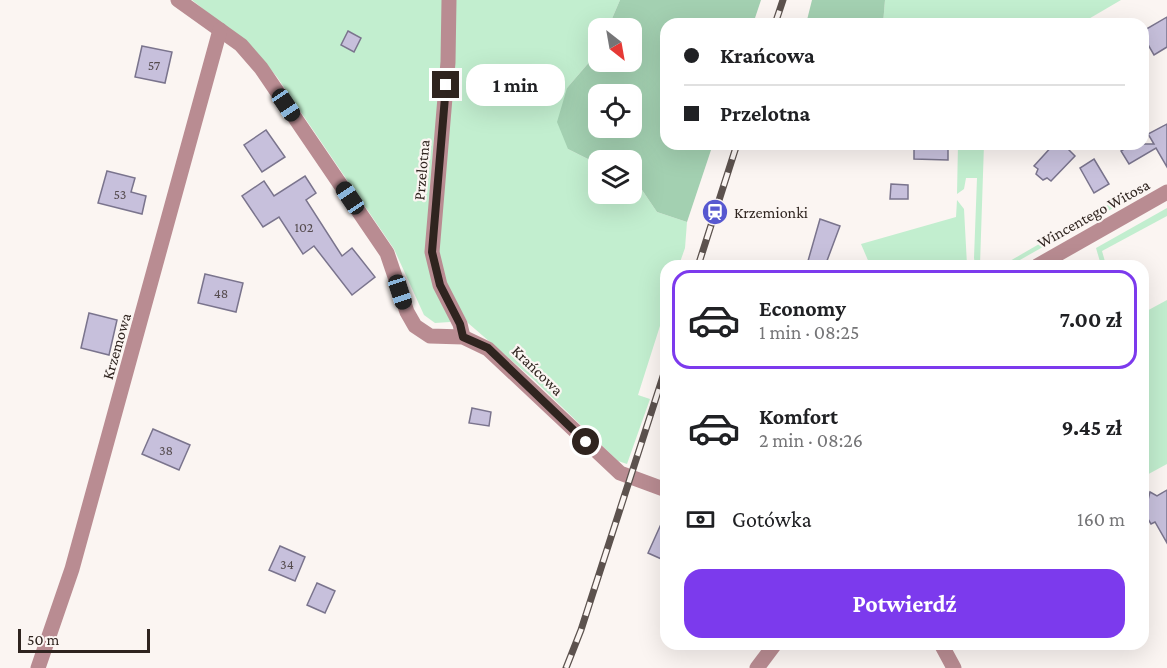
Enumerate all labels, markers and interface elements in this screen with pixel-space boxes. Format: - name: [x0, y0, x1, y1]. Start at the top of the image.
- north arrow: [588, 18, 642, 72]
- map controls: [588, 18, 642, 204]
- text: Krańcowa: [720, 43, 815, 68]
- house number: 57: [148, 57, 161, 73]
- callout: 1 min: [467, 64, 566, 106]
- route end: [432, 71, 459, 98]
- text: 1 min: [493, 74, 538, 96]
- button: locate: [588, 84, 642, 138]
- car: [268, 85, 304, 125]
- text: Przelotna: [720, 101, 810, 126]
- street label: Przelotna: [410, 138, 433, 201]
- button: layers: [588, 150, 642, 204]
- street label: Wincentego Witosa: [1034, 175, 1153, 252]
- car: [332, 178, 368, 218]
- house number: 53: [113, 186, 127, 202]
- station icon: Krzemionki: [700, 197, 730, 227]
- place label: Krzemionki: [734, 204, 808, 221]
- house number: 102: [294, 219, 314, 235]
- car: [386, 272, 414, 312]
- house number: 48: [214, 285, 228, 301]
- icon: car: [687, 293, 741, 347]
- text: Economy: [759, 296, 846, 321]
- text: 7.00 zł: [1059, 307, 1122, 332]
- street label: Krzemowa: [99, 310, 134, 381]
- text: 1 min · 08:25: [759, 321, 859, 343]
- street label: Krańcowa: [509, 342, 567, 399]
- icon: car: [687, 401, 741, 455]
- text: Komfort: [759, 404, 838, 429]
- text: 9.45 zł: [1061, 415, 1122, 440]
- route start: [572, 428, 599, 455]
- text: 2 min · 08:26: [759, 429, 863, 451]
- house number: 38: [159, 442, 173, 458]
- icon: cash: [684, 503, 717, 536]
- text: Gotówka: [732, 507, 812, 532]
- text: 160 m: [1077, 508, 1125, 530]
- house number: 34: [280, 556, 294, 572]
- button: Potwierdź: [684, 569, 1125, 638]
- scale bar: [18, 626, 150, 654]
- text: 50 m: [27, 631, 59, 648]

